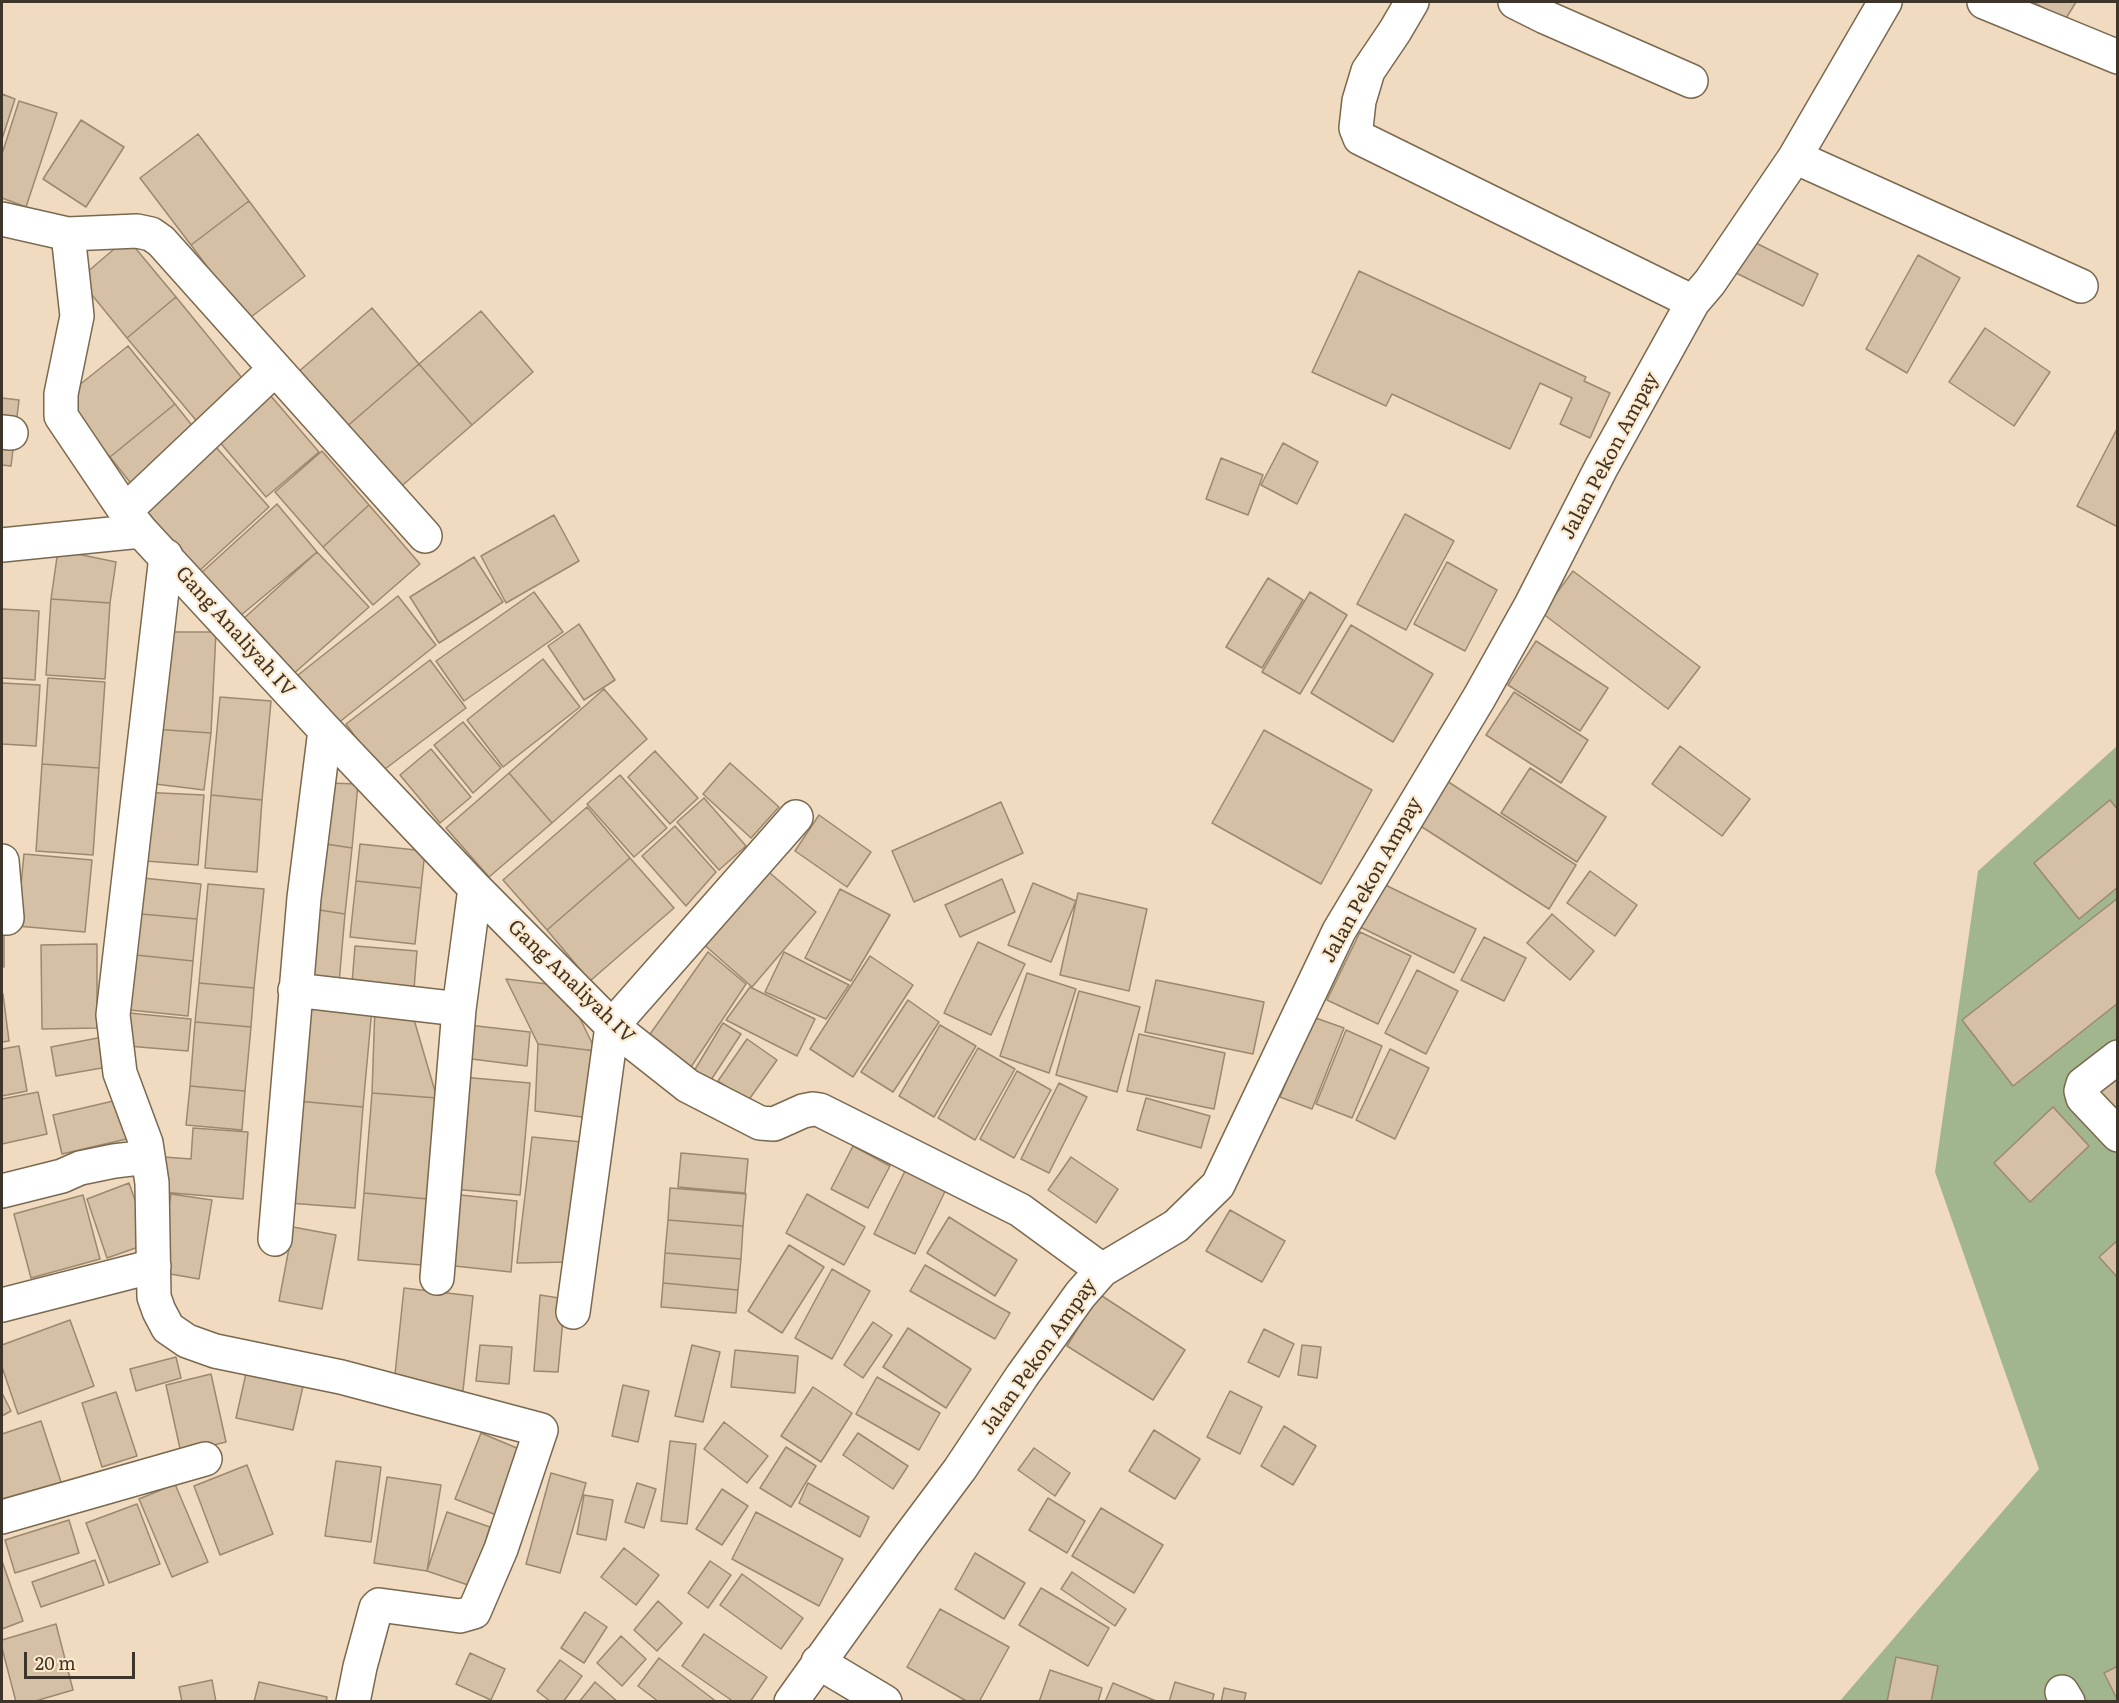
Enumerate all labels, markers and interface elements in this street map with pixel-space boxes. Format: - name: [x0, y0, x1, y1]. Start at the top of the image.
- street label: Jalan Pekon Ampay: [1556, 368, 1664, 544]
- street label: Gang Analiyah IV: [170, 562, 300, 702]
- street label: Jalan Pekon Ampay: [1317, 793, 1427, 967]
- street label: Gang Analiyah IV: [502, 915, 640, 1049]
- street label: Jalan Pekon Ampay: [976, 1274, 1102, 1440]
- scale bar: [27, 1640, 138, 1678]
- text: 20 m: [35, 1649, 76, 1676]

